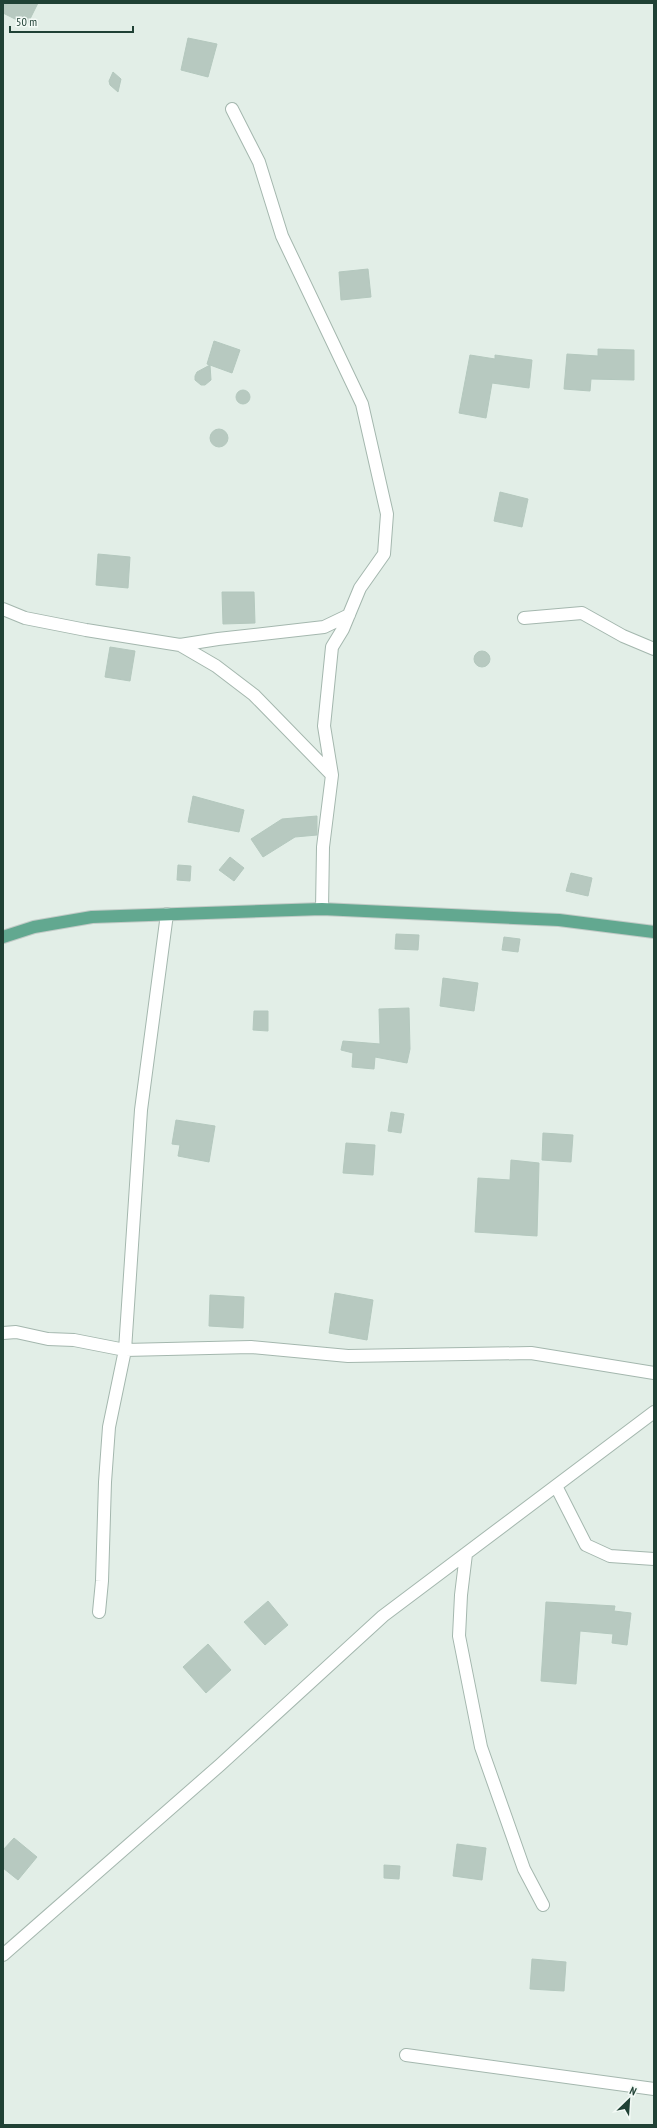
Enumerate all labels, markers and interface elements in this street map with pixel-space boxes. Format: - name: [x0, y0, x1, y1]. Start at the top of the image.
- scale bar: [10, 8, 133, 34]
- text: 50 m: [16, 14, 37, 29]
- north arrow: [609, 2080, 649, 2120]
- text: N: [628, 2083, 639, 2099]

